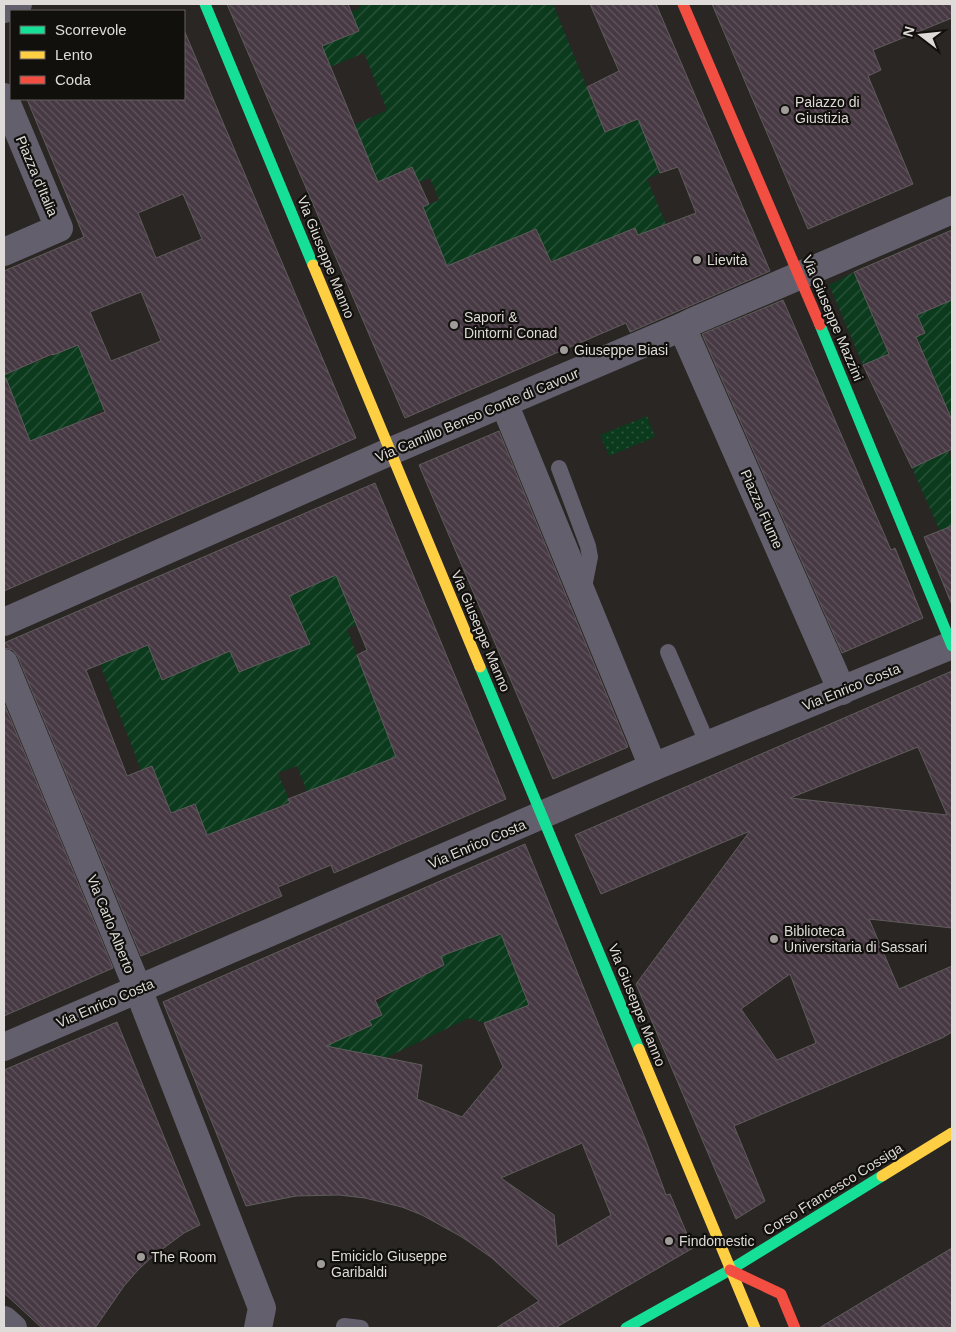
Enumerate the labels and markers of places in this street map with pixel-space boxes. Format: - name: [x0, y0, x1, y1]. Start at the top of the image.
- place label: Palazzo di Giustizia: [795, 94, 860, 126]
- marker: Palazzo di Giustizia: [779, 104, 791, 116]
- place label: Lievità: [707, 252, 748, 268]
- marker: Lievità: [691, 254, 703, 266]
- place label: Sapori & Dintorni Conad: [464, 309, 557, 341]
- marker: Sapori & Dintorni Conad: [448, 319, 460, 331]
- place label: Giuseppe Biasi: [574, 342, 668, 358]
- marker: Giuseppe Biasi: [558, 344, 570, 356]
- place label: Biblioteca Universitaria di Sassari: [784, 923, 927, 955]
- marker: Biblioteca Universitaria di Sassari: [768, 933, 780, 945]
- place label: Findomestic: [679, 1233, 754, 1249]
- marker: Findomestic: [663, 1235, 675, 1247]
- place label: Emiciclo Giuseppe Garibaldi: [331, 1248, 447, 1280]
- place label: The Room: [151, 1249, 216, 1265]
- marker: The Room: [135, 1251, 147, 1263]
- marker: Emiciclo Giuseppe Garibaldi: [315, 1258, 327, 1270]

